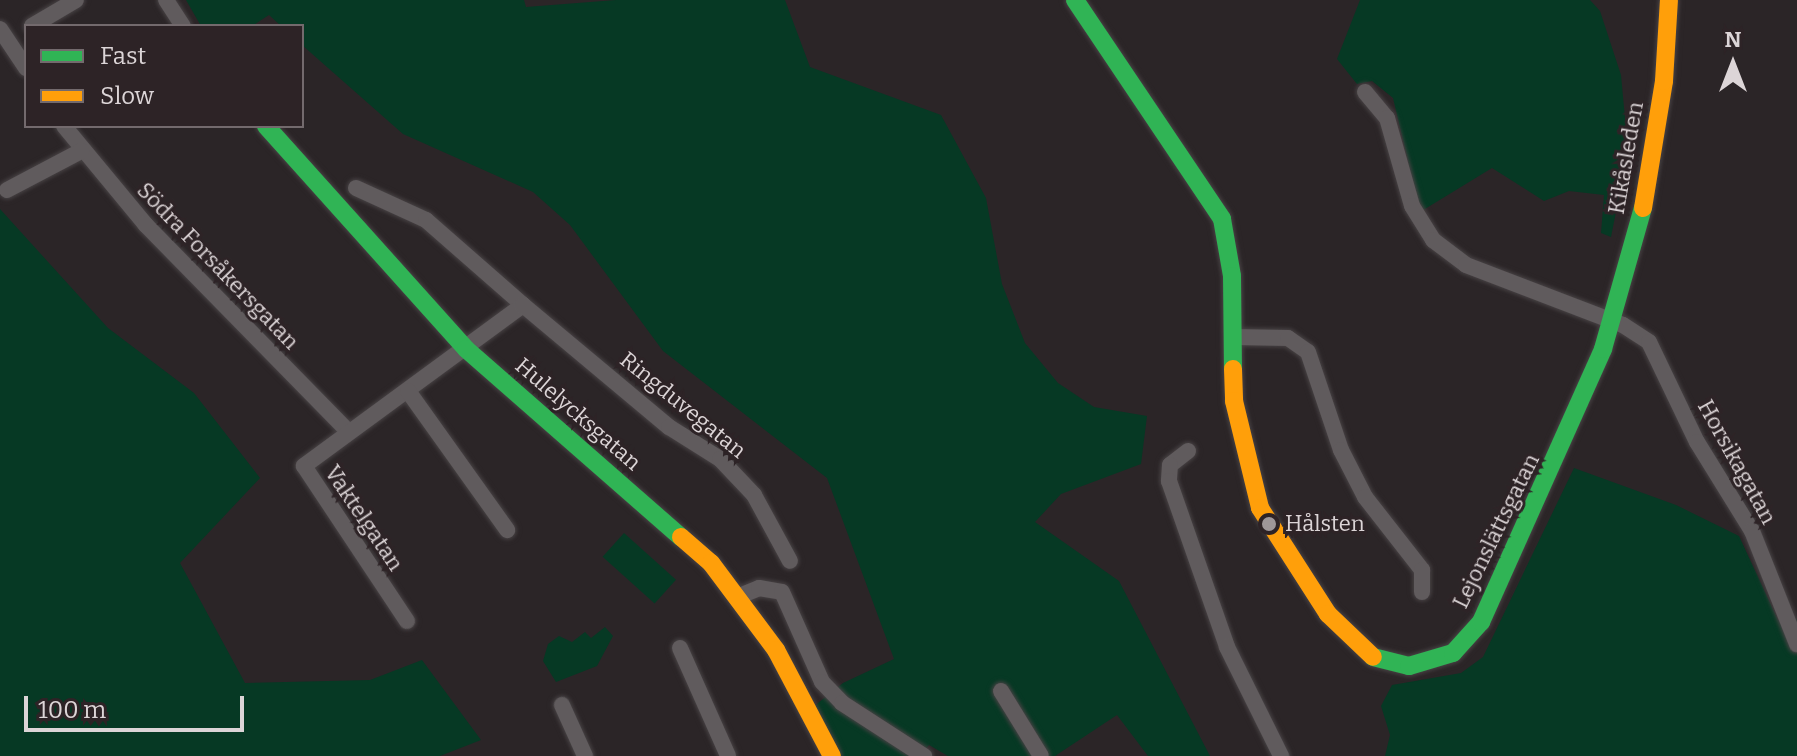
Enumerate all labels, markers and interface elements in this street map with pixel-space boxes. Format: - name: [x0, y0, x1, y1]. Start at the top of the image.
- legend: [24, 24, 304, 128]
- north arrow: [1693, 24, 1773, 104]
- text: N: [1725, 26, 1741, 53]
- text: Fast: [100, 42, 146, 70]
- text: Slow: [100, 82, 154, 110]
- street label: Kikåsleden: [1603, 100, 1649, 216]
- street label: Södra Forsåkersgatan: [132, 177, 304, 355]
- street label: Ringduvegatan: [615, 346, 751, 464]
- street label: Hulelycksgatan: [510, 352, 646, 476]
- street label: Horsikagatan: [1692, 395, 1782, 529]
- street label: Lejonslättsgatan: [1447, 449, 1545, 613]
- street label: Vaktelgatan: [319, 460, 409, 576]
- place label: Hålsten: [1285, 511, 1365, 537]
- marker: Hålsten: [1260, 515, 1278, 533]
- scale bar: [28, 680, 248, 730]
- text: 100 m: [38, 696, 106, 724]

